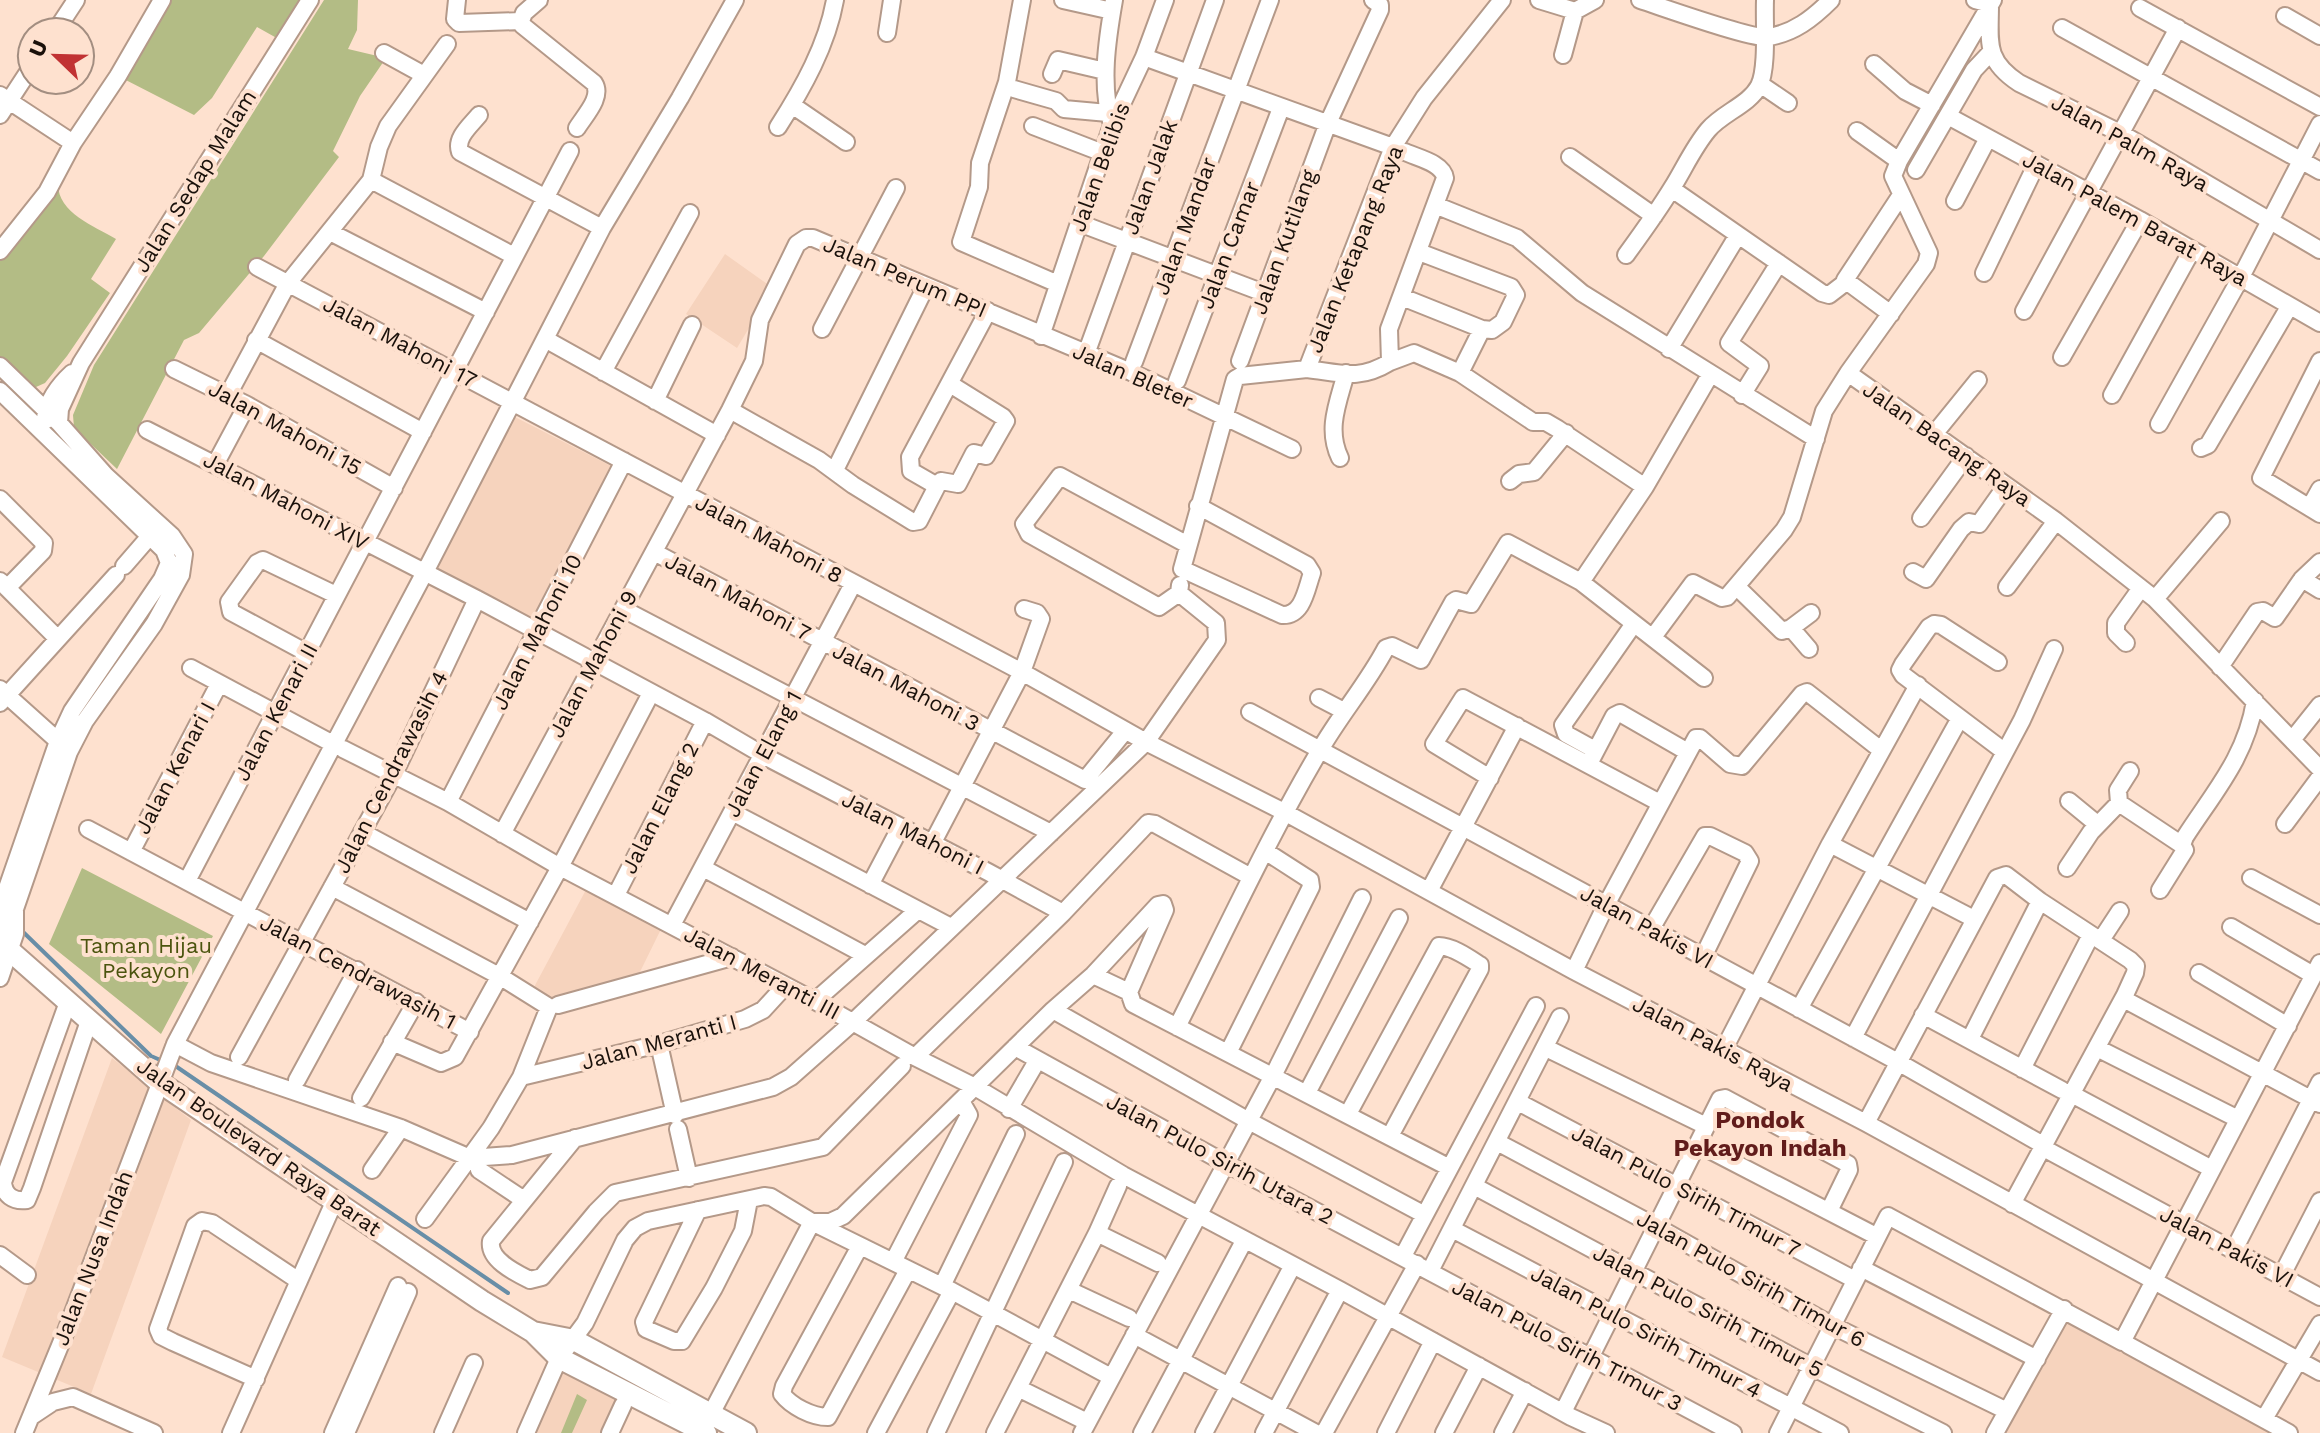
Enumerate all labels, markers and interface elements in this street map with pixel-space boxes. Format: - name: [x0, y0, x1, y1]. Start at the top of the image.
- north arrow: [16, 16, 96, 96]
- text: U: [23, 36, 53, 60]
- street label: Jalan Sedap Malam: [129, 85, 261, 277]
- street label: Jalan Palm Raya: [2047, 89, 2213, 197]
- street label: Jalan Belibis: [1065, 99, 1135, 235]
- street label: Jalan Jalak: [1118, 116, 1182, 238]
- street label: Jalan Ketapang Raya: [1302, 142, 1408, 356]
- street label: Jalan Palem Barat Raya: [2018, 147, 2252, 291]
- street label: Jalan Mandar: [1148, 154, 1222, 298]
- street label: Jalan Kutilang: [1246, 166, 1322, 318]
- street label: Jalan Camar: [1193, 178, 1265, 312]
- street label: Jalan Perum PPI: [820, 231, 990, 323]
- street label: Jalan Mahoni 17: [319, 291, 481, 393]
- street label: Jalan Bleter: [1069, 338, 1197, 414]
- street label: Jalan Mahoni 15: [204, 376, 366, 480]
- street label: Jalan Bacang Raya: [1858, 377, 2036, 511]
- street label: Jalan Mahoni XIV: [199, 447, 373, 555]
- street label: Jalan Mahoni 8: [691, 490, 847, 588]
- street label: Jalan Mahoni 7: [661, 548, 815, 646]
- street label: Jalan Mahoni 10: [487, 550, 587, 714]
- street label: Jalan Mahoni 9: [544, 586, 642, 742]
- street label: Jalan Mahoni 3: [828, 638, 984, 736]
- street label: Jalan Kenari II: [229, 639, 323, 785]
- street label: Jalan Cendrawasih 4: [329, 667, 453, 877]
- street label: Jalan Elang 1: [719, 687, 807, 821]
- street label: Jalan Kenari I: [130, 698, 220, 838]
- street label: Jalan Elang 2: [616, 738, 704, 878]
- street label: Jalan Mahoni I: [838, 786, 988, 880]
- street label: Jalan Pakis VI: [1576, 880, 1718, 974]
- street label: Jalan Cendrawasih 1: [256, 910, 460, 1034]
- street label: Jalan Meranti III: [680, 921, 844, 1025]
- park label: Taman Hijau Pekayon: [80, 933, 212, 983]
- street label: Jalan Pakis Raya: [1629, 991, 1797, 1097]
- street label: Jalan Meranti I: [579, 1009, 739, 1075]
- street label: Jalan Boulevard Raya Barat: [132, 1053, 386, 1241]
- street label: Jalan Pulo Sirih Utara 2: [1102, 1089, 1338, 1229]
- district label: Pondok Pekayon Indah: [1673, 1106, 1847, 1162]
- street label: Jalan Pulo Sirih Timur 7: [1567, 1120, 1805, 1262]
- street label: Jalan Nusa Indah: [48, 1167, 138, 1349]
- street label: Jalan Pakis VI: [2156, 1201, 2298, 1293]
- street label: Jalan Pulo Sirih Timur 6: [1632, 1206, 1870, 1352]
- street label: Jalan Pulo Sirih Timur 5: [1589, 1240, 1827, 1382]
- street label: Jalan Pulo Sirih Timur 4: [1527, 1261, 1765, 1403]
- street label: Jalan Pulo Sirih Timur 3: [1448, 1274, 1686, 1416]

